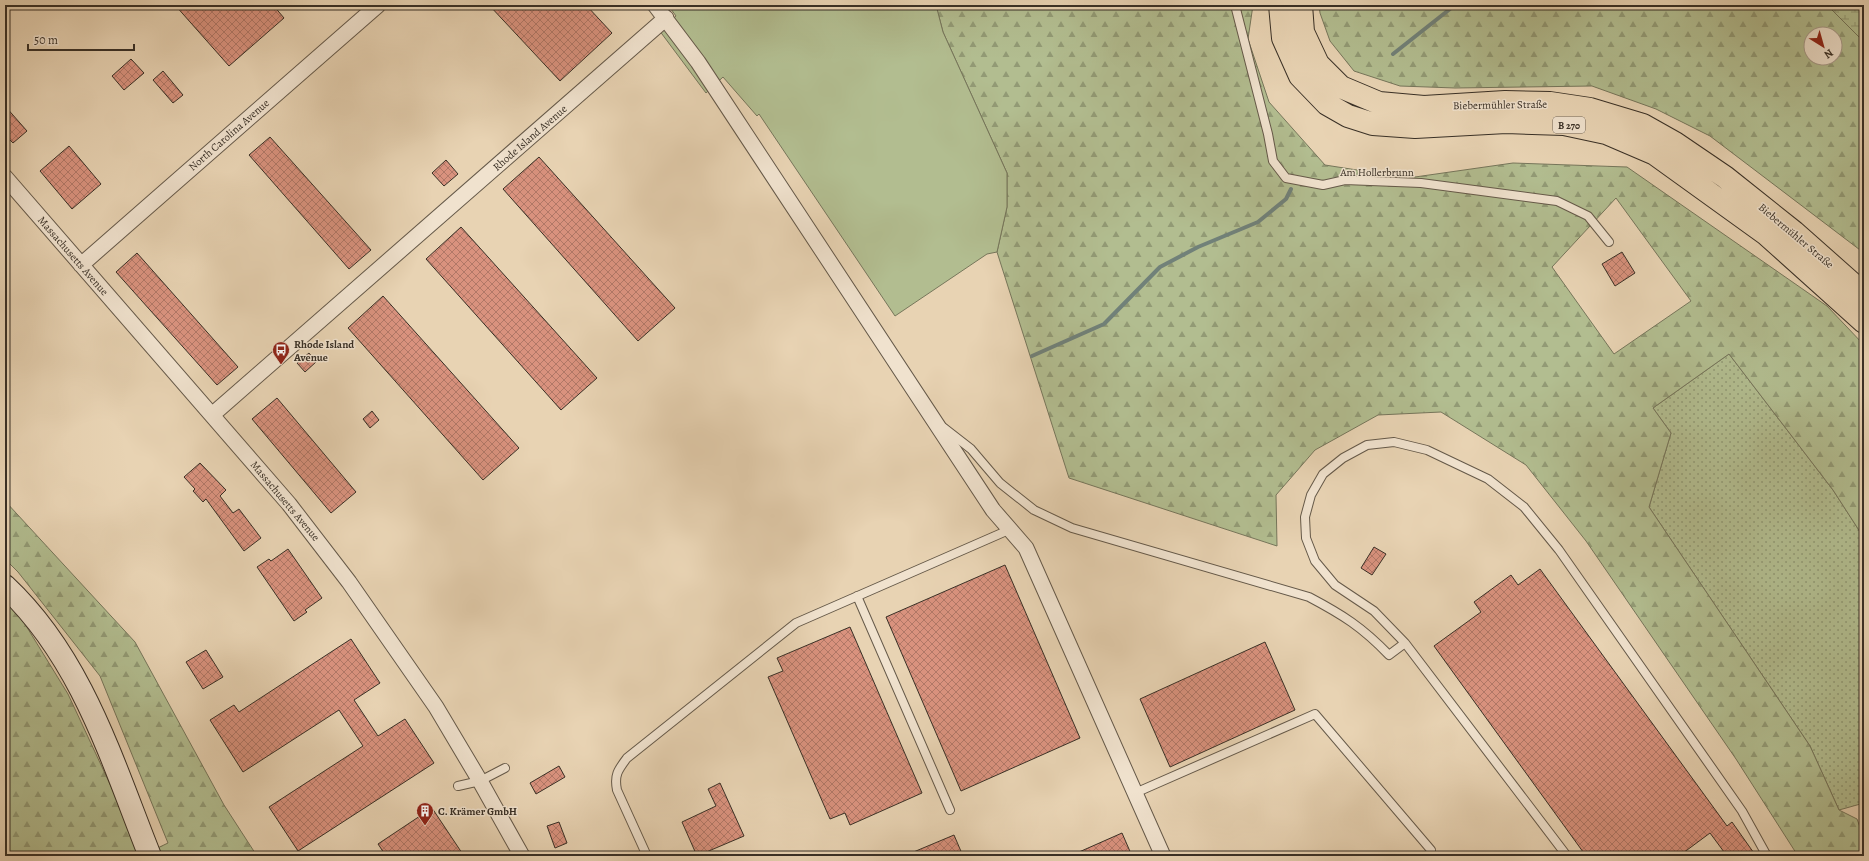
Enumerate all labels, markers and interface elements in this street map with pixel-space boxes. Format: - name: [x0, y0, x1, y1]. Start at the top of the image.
- scale bar: [28, 26, 134, 52]
- north arrow: [1803, 26, 1843, 66]
- text: 50 m: [34, 32, 58, 48]
- text: N: [1821, 45, 1836, 62]
- street label: North Carolina Avenue: [185, 96, 273, 174]
- street label: Biebermühler Straße: [1453, 97, 1547, 113]
- street label: Rhode Island Avenue: [490, 102, 570, 174]
- road number: B 270: [1553, 117, 1585, 133]
- street label: Am Hollerbrunn: [1339, 165, 1414, 180]
- street label: Biebermühler Straße: [1755, 200, 1837, 272]
- street label: Massachusetts Avenue: [34, 213, 112, 299]
- place label: Rhode Island Avenue: [293, 337, 354, 365]
- bus stop icon: Rhode Island Avenue: [271, 340, 291, 365]
- street label: Massachusetts Avenue: [247, 458, 323, 544]
- building icon: C. Krämer GmbH: [415, 801, 435, 826]
- place label: C. Krämer GmbH: [438, 804, 517, 819]

